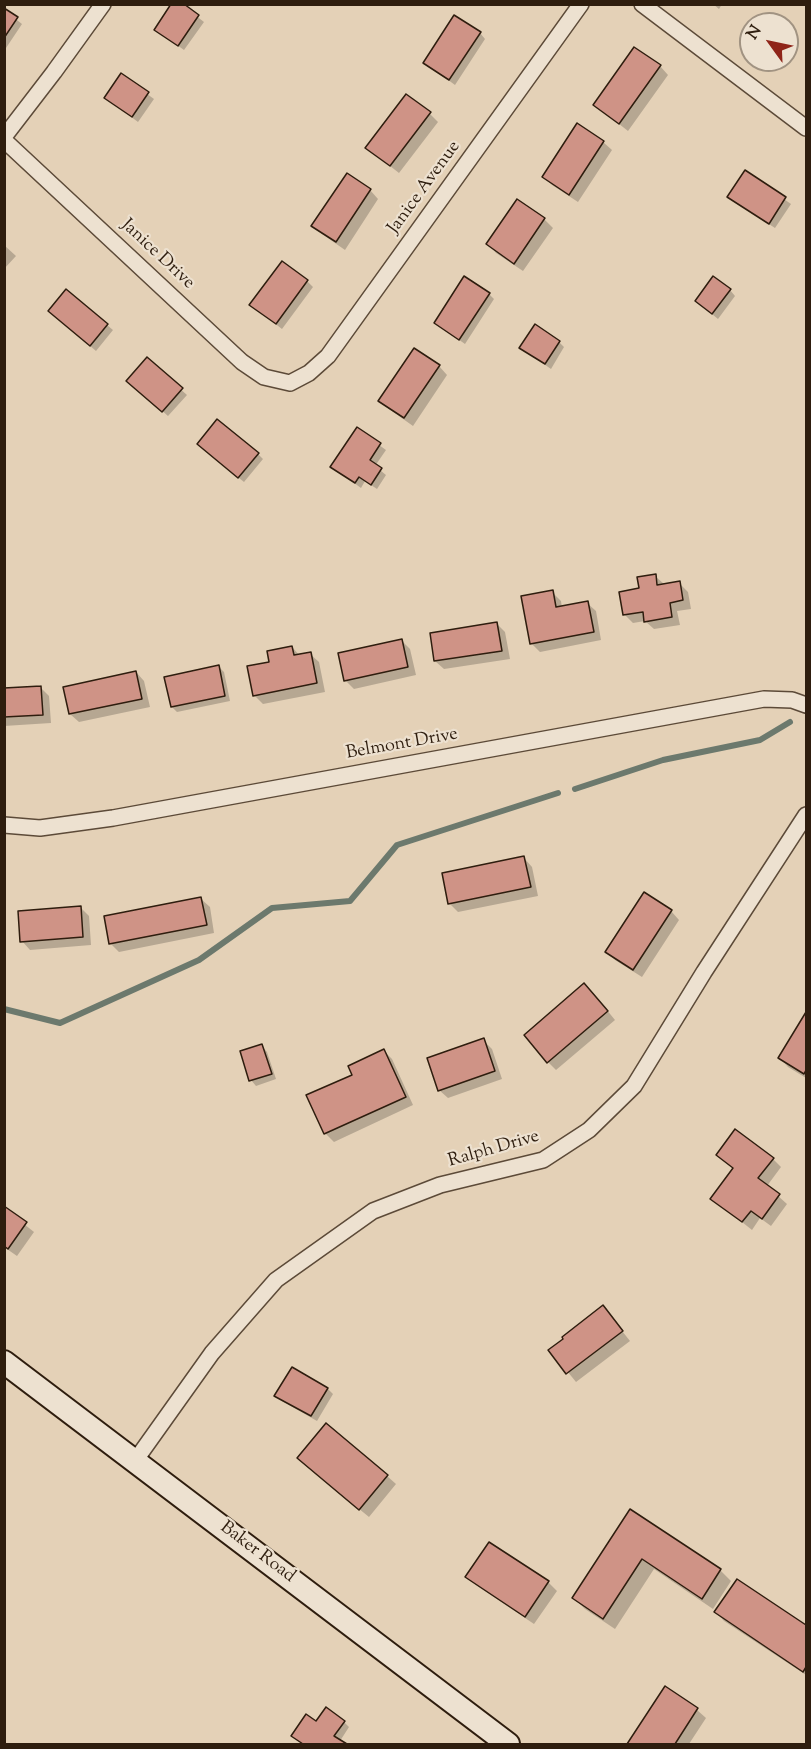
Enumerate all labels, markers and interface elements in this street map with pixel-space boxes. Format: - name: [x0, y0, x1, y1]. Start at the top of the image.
- north arrow: [739, 12, 799, 72]
- text: N: [742, 21, 768, 45]
- street label: Janice Avenue: [384, 137, 466, 239]
- street label: Janice Drive: [116, 215, 198, 295]
- street label: Belmont Drive: [344, 725, 460, 765]
- street label: Ralph Drive: [446, 1127, 542, 1173]
- street label: Baker Road: [215, 1518, 299, 1588]

